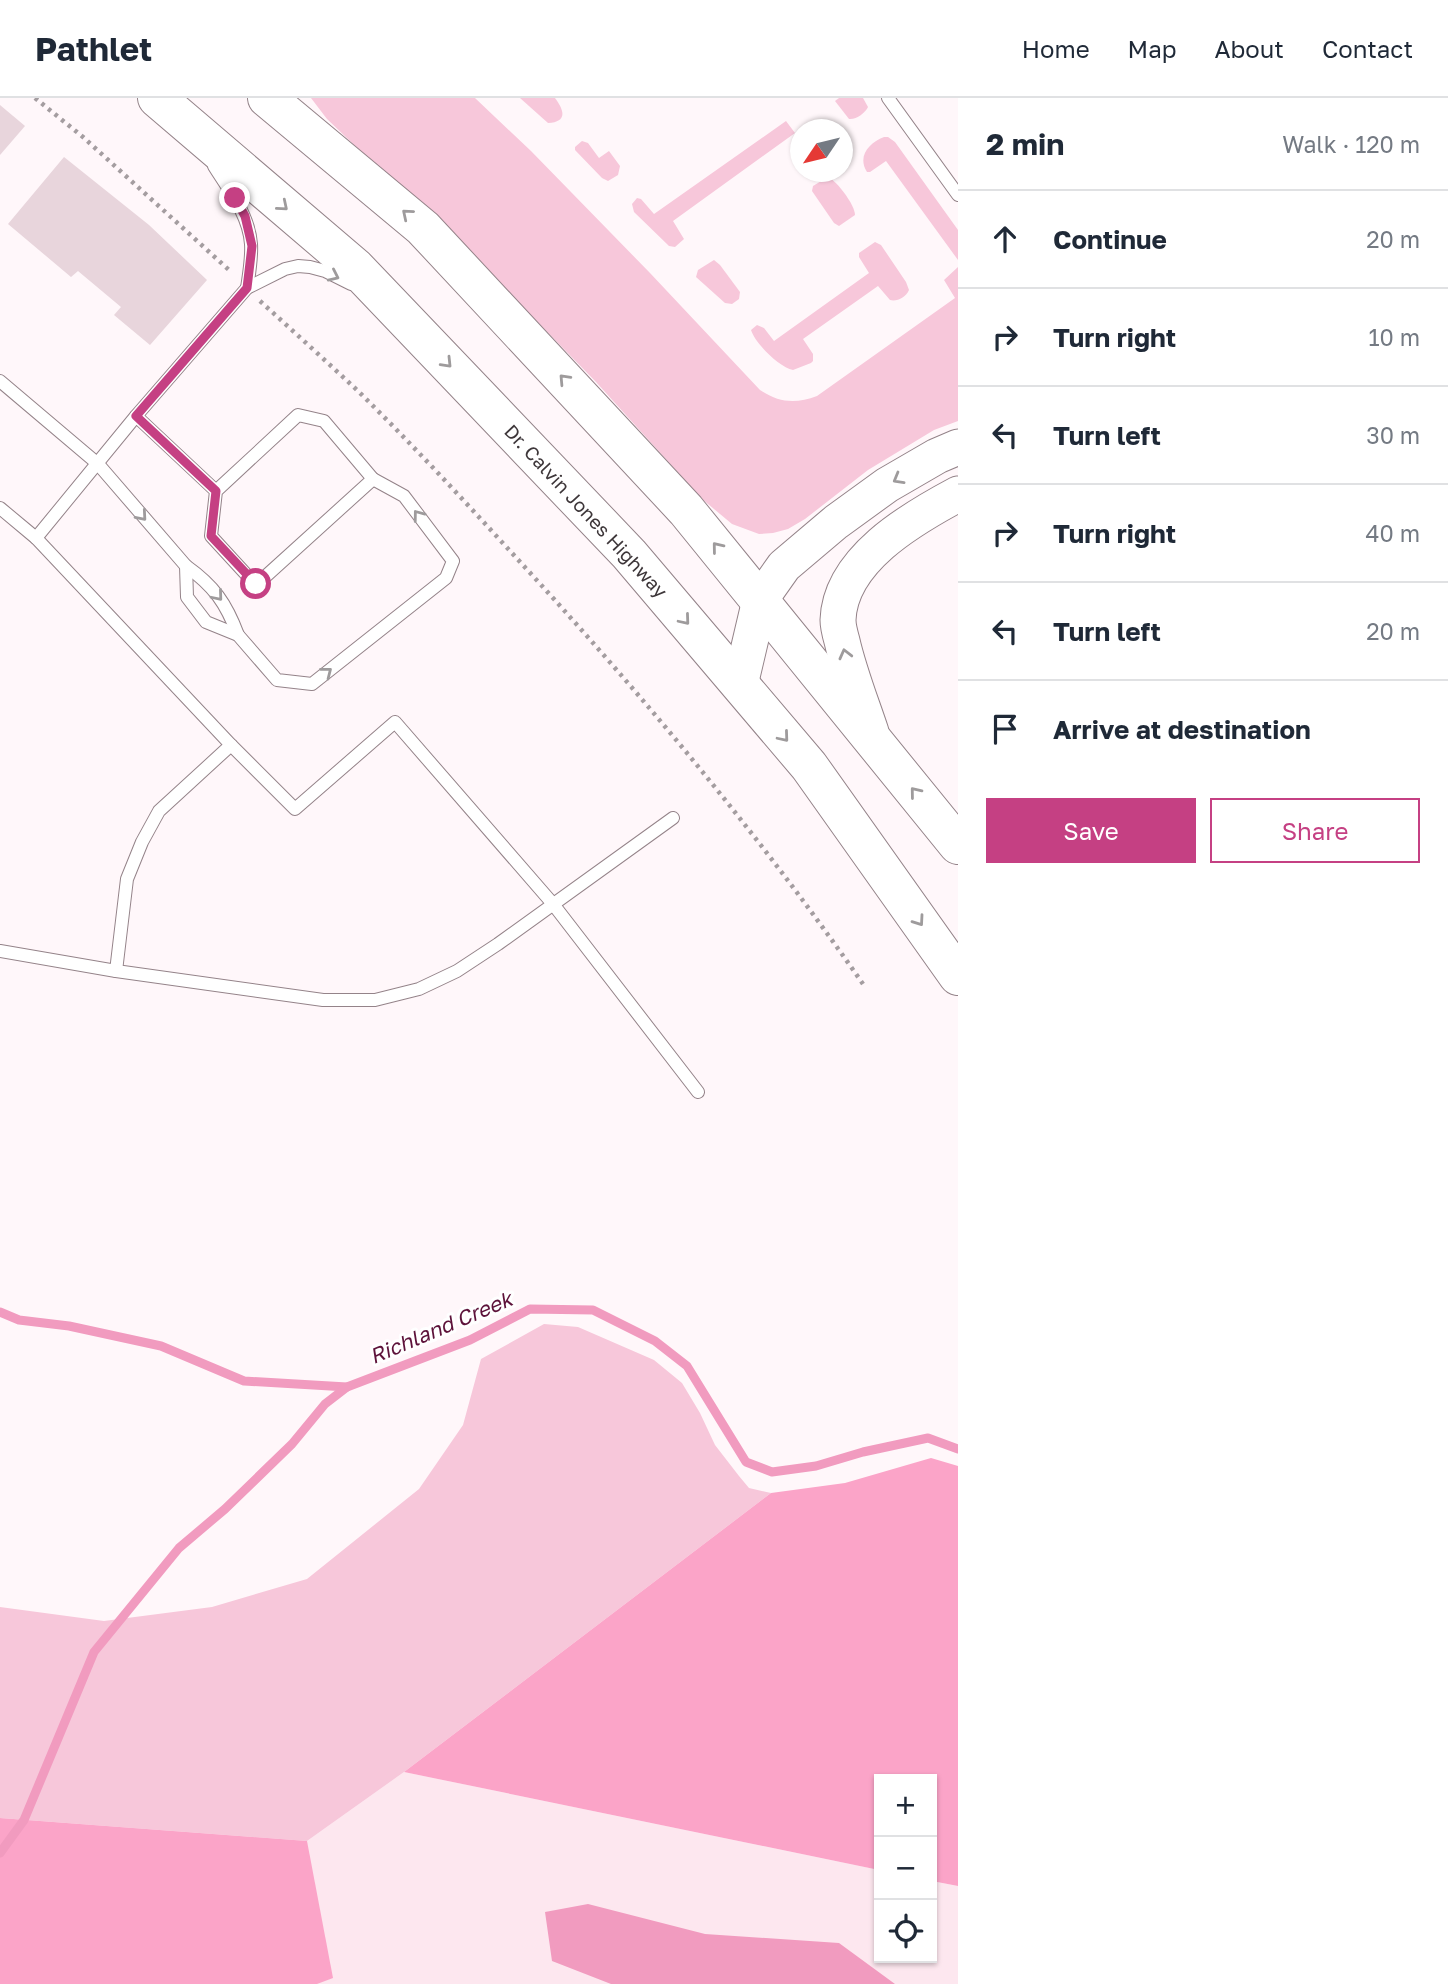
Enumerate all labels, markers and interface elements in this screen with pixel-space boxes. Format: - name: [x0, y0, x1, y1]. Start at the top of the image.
- text: Pathlet: [35, 29, 152, 68]
- text: Home: [1022, 34, 1090, 63]
- text: Map: [1128, 34, 1177, 63]
- text: About: [1215, 34, 1284, 63]
- text: Contact: [1322, 34, 1413, 63]
- north arrow: [790, 119, 853, 182]
- text: 2 min: [986, 126, 1064, 162]
- text: Walk · 120 m: [1282, 130, 1420, 158]
- route end: [219, 182, 250, 213]
- one-way arrow: [275, 198, 288, 210]
- one-way arrow: [402, 210, 415, 222]
- icon: ahead: [986, 220, 1024, 258]
- text: Continue: [1053, 224, 1167, 255]
- text: 20 m: [1366, 225, 1420, 253]
- one-way arrow: [327, 268, 339, 282]
- icon: right: [986, 318, 1024, 356]
- text: Turn right: [1053, 322, 1176, 353]
- text: 10 m: [1368, 323, 1420, 351]
- one-way arrow: [439, 355, 452, 368]
- one-way arrow: [559, 374, 572, 387]
- icon: left: [986, 416, 1024, 454]
- street label: Dr. Calvin Jones Highway: [500, 419, 673, 602]
- text: Turn left: [1053, 420, 1161, 451]
- text: 30 m: [1366, 421, 1420, 449]
- one-way arrow: [892, 471, 905, 484]
- one-way arrow: [134, 508, 147, 520]
- one-way arrow: [414, 511, 427, 523]
- icon: right: [986, 514, 1024, 552]
- text: Turn right: [1053, 518, 1176, 549]
- text: 40 m: [1366, 519, 1420, 547]
- one-way arrow: [712, 543, 725, 555]
- route start: [240, 568, 271, 599]
- one-way arrow: [209, 589, 222, 601]
- one-way arrow: [677, 611, 689, 624]
- icon: left: [986, 612, 1024, 650]
- text: Turn left: [1053, 616, 1161, 647]
- text: 20 m: [1366, 617, 1420, 645]
- one-way arrow: [839, 649, 853, 661]
- one-way arrow: [318, 668, 331, 680]
- icon: arrive: [986, 710, 1024, 748]
- text: Arrive at destination: [1053, 714, 1311, 745]
- one-way arrow: [776, 729, 789, 742]
- one-way arrow: [911, 787, 923, 800]
- button: Save: [986, 798, 1196, 863]
- button: Share: [1210, 798, 1420, 863]
- one-way arrow: [910, 913, 923, 926]
- water label: Richland Creek: [365, 1285, 518, 1369]
- map controls: [874, 1774, 937, 1963]
- button: +: [874, 1774, 937, 1837]
- button: −: [874, 1837, 937, 1900]
- button: locate: [874, 1900, 937, 1963]

